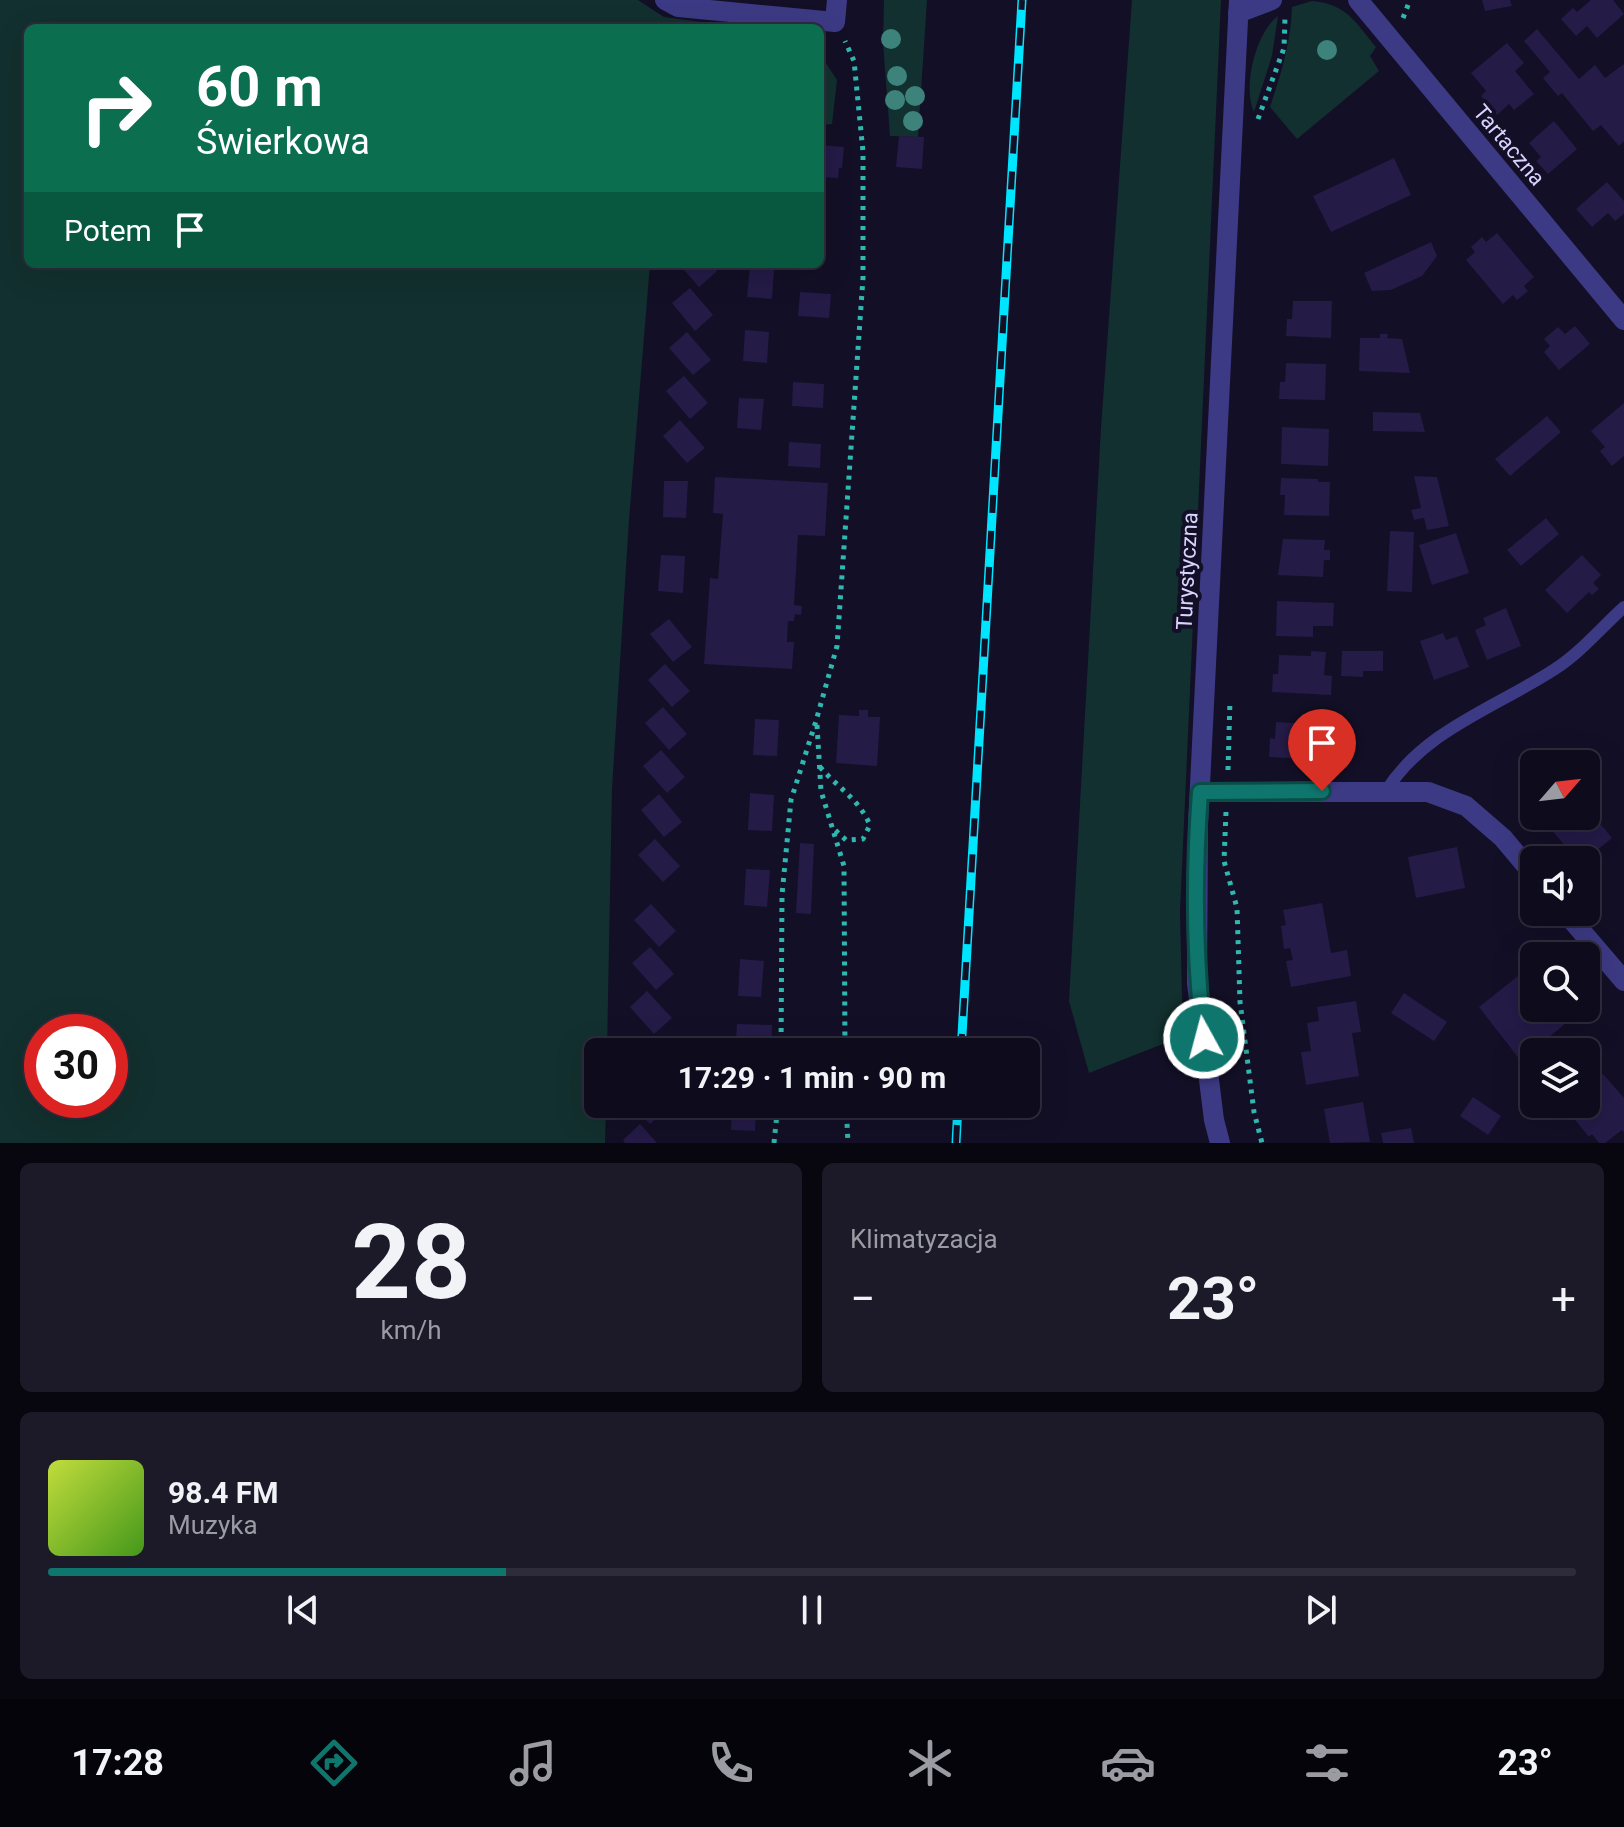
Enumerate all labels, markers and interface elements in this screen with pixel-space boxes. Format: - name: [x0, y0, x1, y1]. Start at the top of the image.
- text: 60 m: [196, 54, 323, 120]
- icon: right: [64, 56, 168, 160]
- street label: Tartaczna: [1468, 100, 1550, 190]
- text: Świerkowa: [196, 121, 370, 163]
- icon: arrive: [168, 208, 212, 252]
- text: Potem: [64, 213, 152, 248]
- street label: Turystyczna: [1171, 512, 1203, 630]
- pin: [1288, 709, 1356, 791]
- icon: arrive: [1300, 721, 1344, 765]
- north arrow: [1520, 750, 1600, 830]
- map controls: [1520, 750, 1600, 1118]
- button: sound: [1520, 846, 1600, 926]
- button: search: [1520, 942, 1600, 1022]
- position arrow: [1162, 996, 1246, 1080]
- speed limit sign: 30: [24, 1014, 128, 1118]
- button: layers: [1520, 1038, 1600, 1118]
- text: 17:29 · 1 min · 90 m: [678, 1060, 946, 1095]
- text: 28: [351, 1202, 471, 1323]
- text: Klimatyzacja: [850, 1224, 998, 1254]
- text: 23°: [1167, 1263, 1259, 1334]
- text: −: [850, 1273, 875, 1325]
- text: +: [1551, 1273, 1576, 1325]
- text: km/h: [380, 1315, 442, 1345]
- text: 98.4 FM: [168, 1475, 279, 1510]
- text: Muzyka: [168, 1510, 258, 1540]
- icon: previous: [281, 1588, 325, 1632]
- icon: pause: [790, 1588, 834, 1632]
- icon: next: [1299, 1588, 1343, 1632]
- icon: directions: [306, 1735, 362, 1791]
- icon: music: [505, 1735, 561, 1791]
- icon: phone: [703, 1735, 759, 1791]
- icon: climate: [902, 1735, 958, 1791]
- icon: car: [1100, 1735, 1156, 1791]
- icon: filters: [1299, 1735, 1355, 1791]
- text: 17:28: [71, 1742, 164, 1784]
- text: 23°: [1497, 1742, 1553, 1784]

